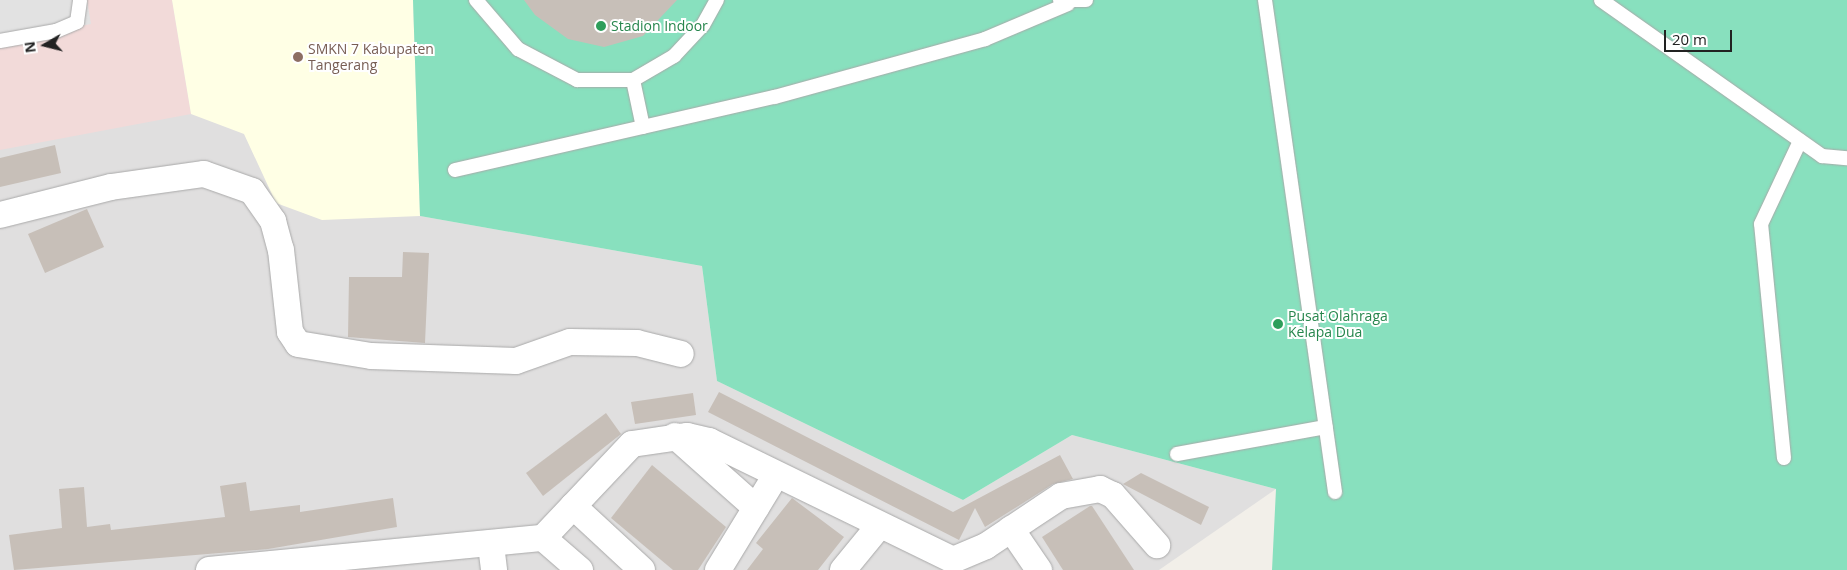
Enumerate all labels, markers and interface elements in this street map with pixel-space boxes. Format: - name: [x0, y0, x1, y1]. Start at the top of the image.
- place label: Stadion Indoor: [611, 18, 708, 34]
- north arrow: [20, 20, 70, 70]
- marker: Stadion Indoor: [595, 20, 607, 32]
- scale bar: [1667, 20, 1734, 52]
- text: 20 m: [1672, 29, 1707, 49]
- text: N: [19, 40, 40, 54]
- place label: SMKN 7 Kabupaten Tangerang: [308, 41, 434, 74]
- marker: SMKN 7 Kabupaten Tangerang: [292, 51, 304, 63]
- place label: Pusat Olahraga Kelapa Dua: [1288, 308, 1388, 341]
- marker: Pusat Olahraga Kelapa Dua: [1272, 318, 1284, 330]

